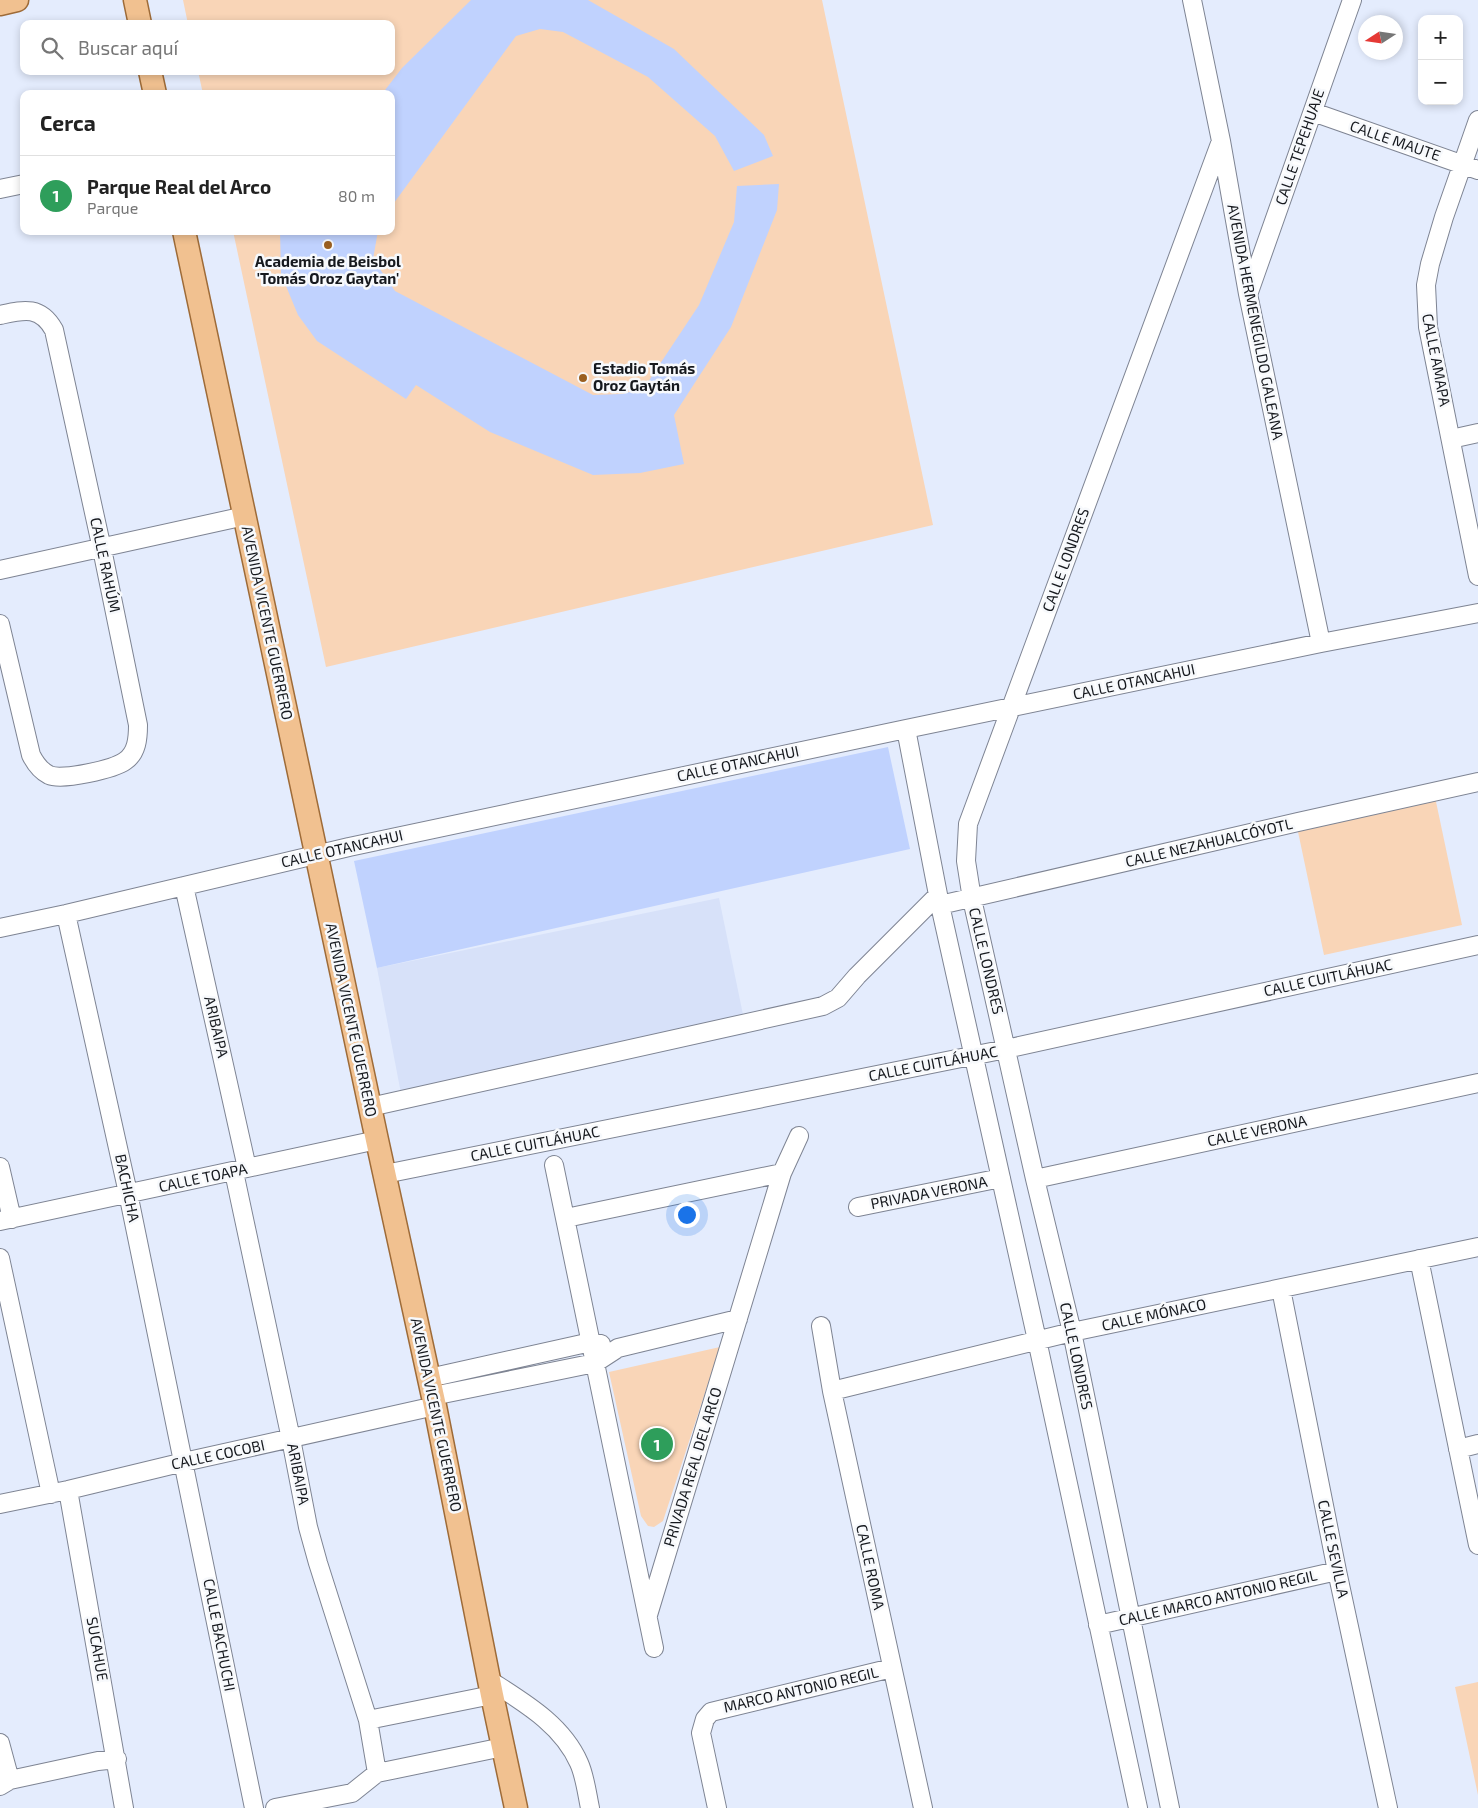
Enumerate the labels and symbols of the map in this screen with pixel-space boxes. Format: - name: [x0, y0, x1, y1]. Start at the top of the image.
- north arrow: [1358, 15, 1403, 60]
- street label: CALLE TEPEHUAJE: [1271, 86, 1327, 207]
- street label: CALLE MAUTE: [1348, 116, 1443, 164]
- street label: AVENIDA HERMENEGILDO GALEANA: [1224, 202, 1288, 442]
- marker: Academia de Beisbol 'Tomás Oroz Gaytan': [322, 239, 334, 251]
- place label: Academia de Beisbol 'Tomás Oroz Gaytan': [255, 252, 401, 288]
- street label: CALLE AMAPA: [1419, 312, 1455, 408]
- place label: Estadio Tomás Oroz Gaytán: [593, 359, 695, 395]
- marker: Estadio Tomás Oroz Gaytán: [577, 372, 589, 384]
- street label: CALLE LONDRES: [1038, 505, 1092, 614]
- street label: CALLE RAHÚM: [87, 516, 125, 614]
- street label: AVENIDA VICENTE GUERRERO: [239, 524, 297, 721]
- street label: CALLE OTANCAHUI: [1071, 659, 1197, 703]
- street label: CALLE OTANCAHUI: [675, 741, 801, 785]
- street label: CALLE NEZAHUALCÓYOTL: [1123, 814, 1295, 870]
- street label: CALLE OTANCAHUI: [279, 825, 404, 871]
- street label: CALLE LONDRES: [966, 906, 1008, 1016]
- street label: AVENIDA VICENTE GUERRERO: [323, 921, 381, 1118]
- street label: CALLE CUITLÁHUAC: [1262, 955, 1394, 999]
- street label: ARIBAIPA: [201, 994, 233, 1060]
- street label: CALLE CUITLÁHUAC: [867, 1042, 999, 1084]
- street label: CALLE VERONA: [1205, 1111, 1309, 1149]
- street label: CALLE CUITLÁHUAC: [469, 1122, 601, 1164]
- street label: BACHICHA: [112, 1152, 144, 1224]
- street label: CALLE TOAPA: [157, 1159, 249, 1195]
- street label: PRIVADA VERONA: [869, 1172, 989, 1212]
- your location: [674, 1202, 700, 1228]
- street label: CALLE MÓNACO: [1100, 1294, 1208, 1334]
- street label: CALLE LONDRES: [1057, 1301, 1097, 1411]
- street label: AVENIDA VICENTE GUERRERO: [408, 1316, 466, 1513]
- street label: PRIVADA REAL DEL ARCO: [659, 1385, 725, 1549]
- pin: 1: [641, 1425, 673, 1463]
- street label: CALLE COCOBI: [169, 1435, 266, 1473]
- street label: ARIBAIPA: [284, 1441, 314, 1507]
- street label: CALLE SEVILLA: [1315, 1498, 1353, 1600]
- street label: CALLE ROMA: [853, 1522, 889, 1612]
- street label: CALLE MARCO ANTONIO REGIL: [1117, 1565, 1319, 1629]
- street label: CALLE BACHUCHI: [200, 1577, 240, 1693]
- street label: SUCAHUE: [84, 1615, 112, 1682]
- street label: MARCO ANTONIO REGIL: [722, 1662, 880, 1716]

